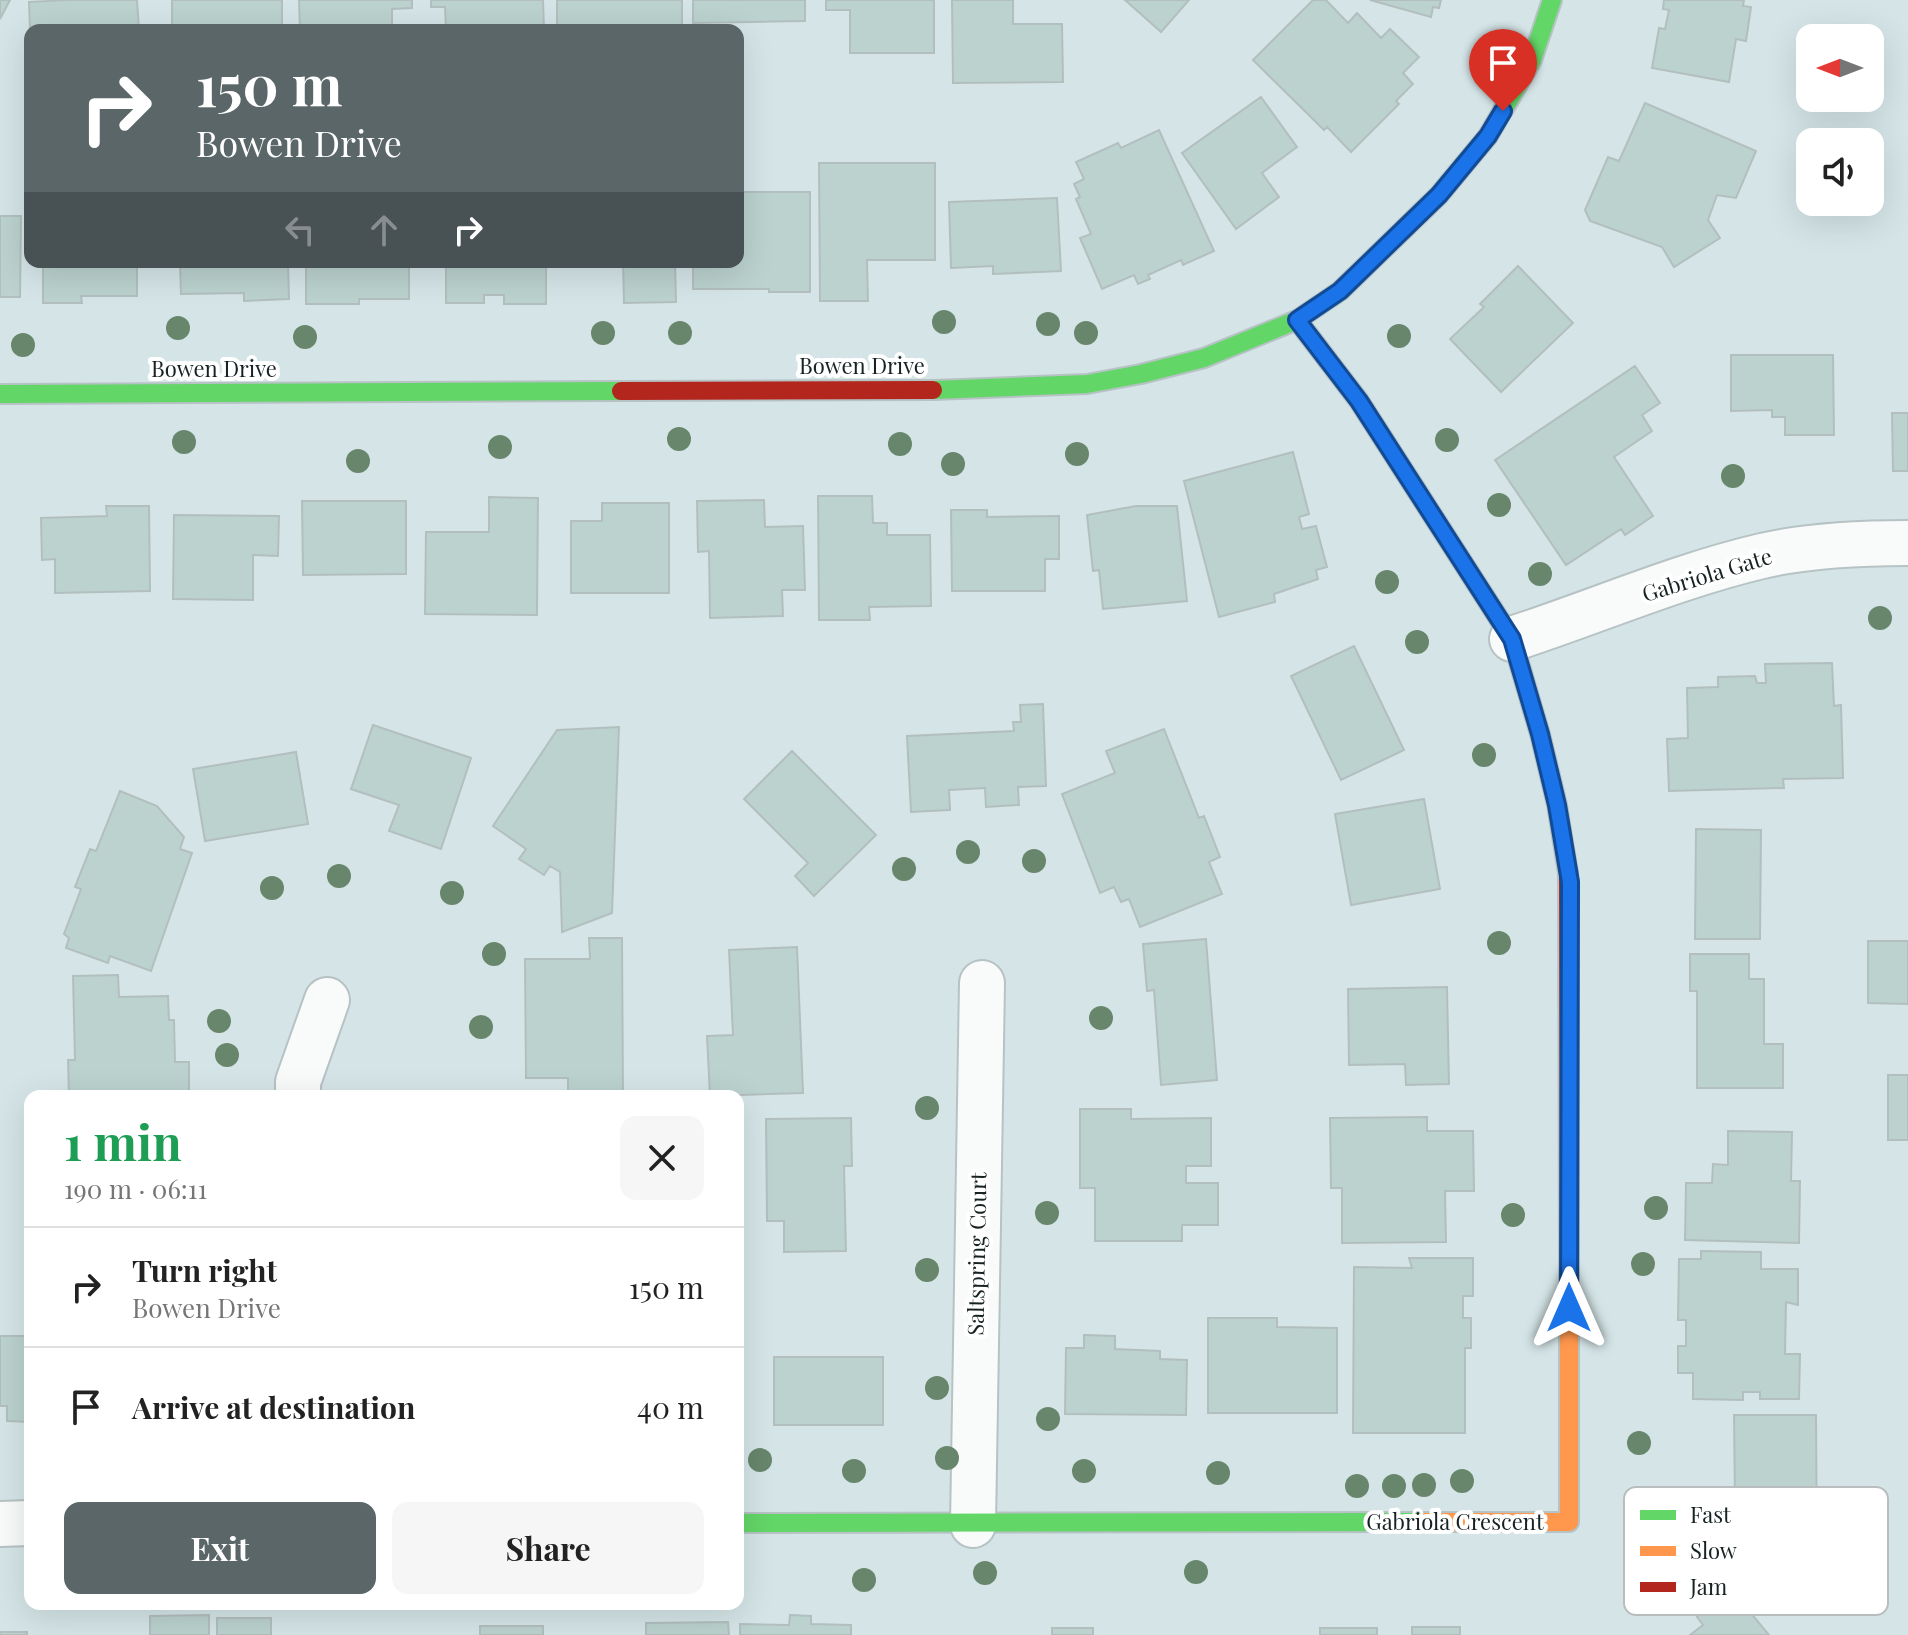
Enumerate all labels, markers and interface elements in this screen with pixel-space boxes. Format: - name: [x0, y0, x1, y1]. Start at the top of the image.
- north arrow: [1796, 24, 1884, 112]
- map controls: [1796, 24, 1884, 216]
- pin: [1469, 29, 1537, 111]
- icon: arrive: [1481, 41, 1525, 85]
- text: 150 m: [196, 46, 342, 121]
- icon: right: [64, 56, 168, 160]
- text: Bowen Drive: [196, 118, 402, 166]
- button: sound: [1796, 128, 1884, 216]
- icon: left: [278, 208, 322, 252]
- icon: ahead: [362, 208, 406, 252]
- icon: right: [446, 208, 490, 252]
- street label: Bowen Drive: [799, 350, 925, 380]
- street label: Bowen Drive: [151, 353, 277, 383]
- street label: Gabriola Gate: [1638, 540, 1775, 608]
- text: 1 min: [64, 1109, 182, 1173]
- button: close: [620, 1116, 704, 1200]
- text: 190 m · 06:11: [64, 1171, 207, 1206]
- street label: Saltspring Court: [960, 1171, 992, 1336]
- text: Turn right: [132, 1250, 277, 1290]
- icon: right: [64, 1265, 108, 1309]
- position arrow: [1527, 1266, 1611, 1350]
- text: 150 m: [629, 1267, 704, 1307]
- text: Bowen Drive: [132, 1290, 281, 1325]
- icon: arrive: [64, 1385, 108, 1429]
- text: Arrive at destination: [132, 1387, 415, 1427]
- text: 40 m: [637, 1387, 704, 1427]
- legend: [1624, 1487, 1888, 1615]
- text: Fast: [1690, 1499, 1732, 1529]
- button: Exit: [64, 1502, 376, 1594]
- button: Share: [392, 1502, 704, 1594]
- street label: Gabriola Crescent: [1366, 1506, 1545, 1536]
- text: Slow: [1690, 1535, 1737, 1565]
- text: Jam: [1689, 1571, 1728, 1601]

